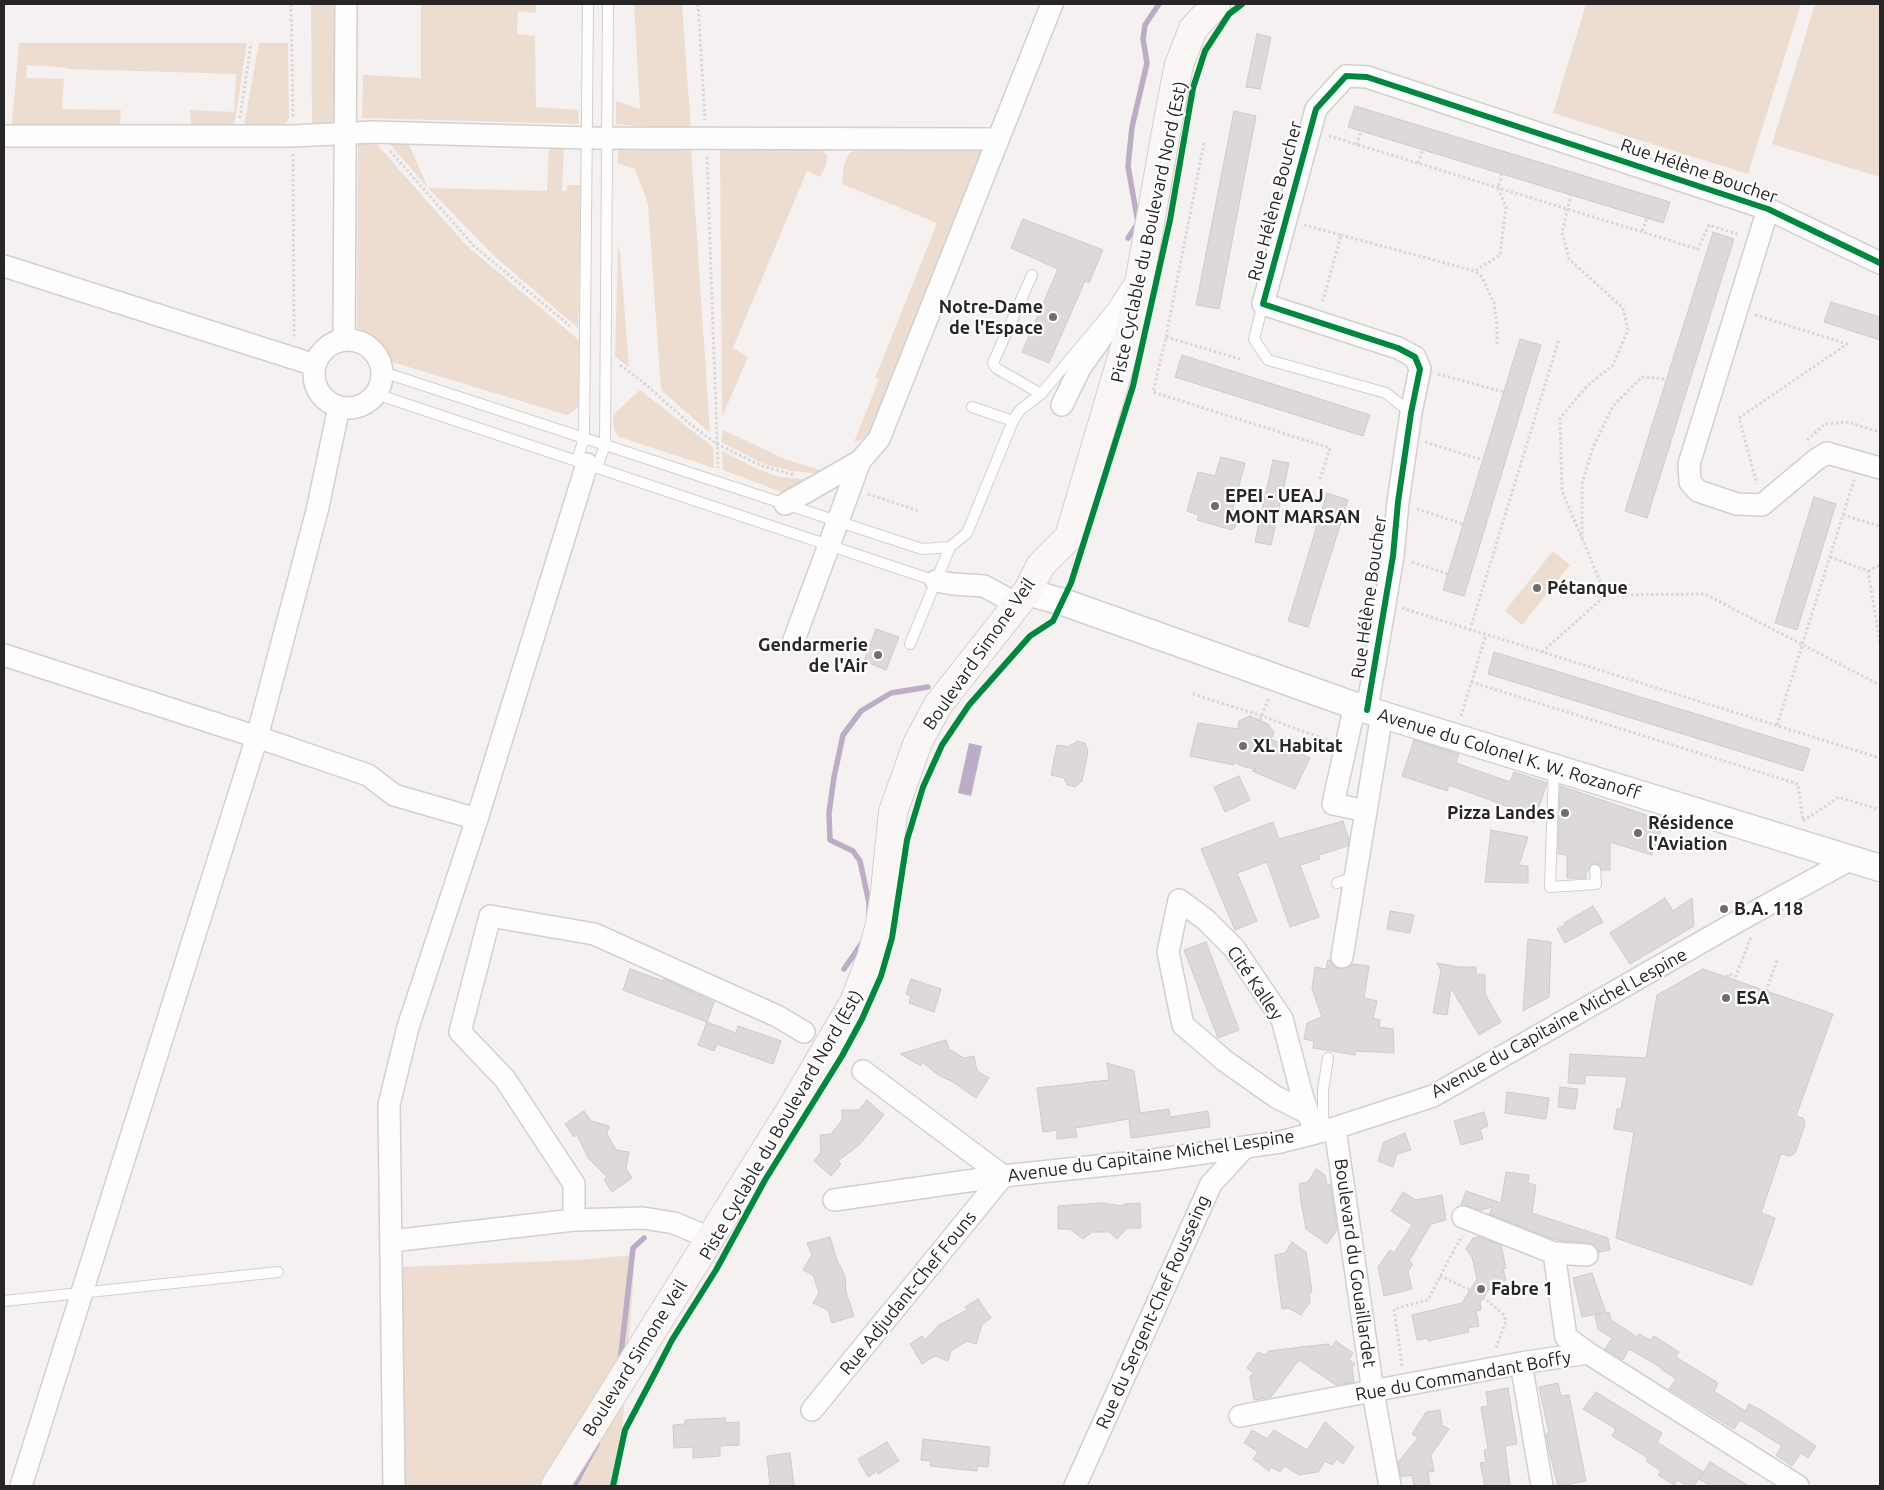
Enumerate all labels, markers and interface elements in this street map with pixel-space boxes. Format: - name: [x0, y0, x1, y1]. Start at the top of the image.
- street label: Piste Cyclable du Boulevard Nord (Est): [1106, 79, 1192, 385]
- street label: Rue Hélène Boucher: [1243, 119, 1307, 283]
- street label: Rue Hélène Boucher: [1618, 134, 1780, 208]
- place label: Notre-Dame de l'Espace: [939, 296, 1043, 338]
- marker: Notre-Dame de l'Espace: [1047, 311, 1059, 323]
- place label: EPEI - UEAJ MONT MARSAN: [1225, 485, 1360, 528]
- marker: EPEI - UEAJ MONT MARSAN: [1209, 500, 1221, 512]
- street label: Rue Hélène Boucher: [1347, 514, 1391, 680]
- street label: Boulevard Simone Veil: [918, 574, 1040, 734]
- place label: Pétanque: [1547, 577, 1628, 599]
- marker: Pétanque: [1531, 582, 1543, 594]
- place label: Gendarmerie de l'Air: [758, 634, 868, 676]
- marker: Gendarmerie de l'Air: [872, 649, 884, 661]
- street label: Avenue du Colonel K. W. Rozanoff: [1375, 704, 1643, 804]
- place label: XL Habitat: [1253, 735, 1343, 757]
- marker: XL Habitat: [1237, 740, 1249, 752]
- place label: Pizza Landes: [1447, 802, 1555, 824]
- marker: Pizza Landes: [1559, 807, 1571, 819]
- place label: Résidence l'Aviation: [1648, 812, 1734, 854]
- marker: Résidence l'Aviation: [1632, 827, 1644, 839]
- place label: B.A. 118: [1734, 898, 1803, 920]
- marker: B.A. 118: [1718, 903, 1730, 915]
- street label: Cité Kalley: [1222, 942, 1288, 1024]
- street label: Avenue du Capitaine Michel Lespine: [1427, 943, 1691, 1103]
- street label: Piste Cyclable du Boulevard Nord (Est): [695, 986, 867, 1264]
- place label: ESA: [1736, 987, 1770, 1009]
- marker: ESA: [1720, 992, 1732, 1004]
- street label: Avenue du Capitaine Michel Lespine: [1006, 1125, 1296, 1187]
- street label: Boulevard du Gouaillardet: [1330, 1157, 1380, 1369]
- street label: Rue du Sergent-Chef Rousseing: [1092, 1192, 1214, 1432]
- street label: Rue Adjudant-Chef Founs: [835, 1207, 981, 1379]
- street label: Boulevard Simone Veil: [578, 1276, 692, 1440]
- place label: Fabre 1: [1491, 1278, 1553, 1300]
- marker: Fabre 1: [1475, 1283, 1487, 1295]
- street label: Rue du Commandant Boffy: [1353, 1346, 1573, 1406]

